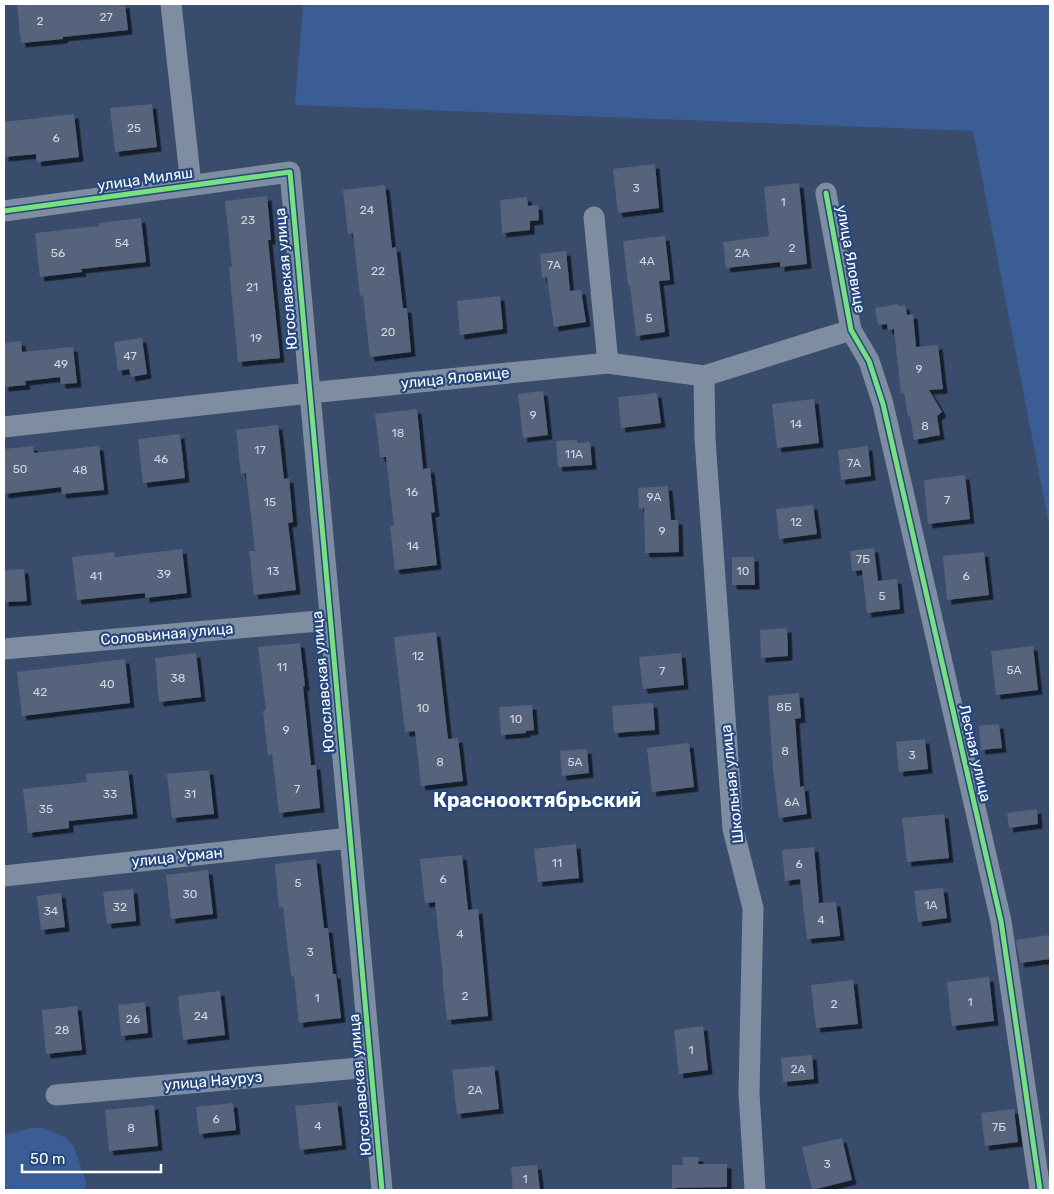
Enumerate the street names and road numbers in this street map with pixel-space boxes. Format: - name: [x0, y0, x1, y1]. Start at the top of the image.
- street label: улица Миляш: [96, 163, 194, 195]
- street label: улица Яловице: [833, 204, 869, 314]
- street label: Югославская улица: [271, 207, 301, 351]
- street label: улица Яловице: [400, 363, 510, 393]
- street label: Югославская улица: [308, 610, 338, 754]
- street label: Соловьиная улица: [100, 619, 234, 649]
- street label: Лесная улица: [955, 702, 995, 804]
- street label: Школьная улица: [717, 724, 747, 844]
- street label: улица Урман: [130, 843, 224, 871]
- street label: Югославская улица: [345, 1013, 375, 1157]
- street label: улица Науруз: [163, 1068, 263, 1094]

